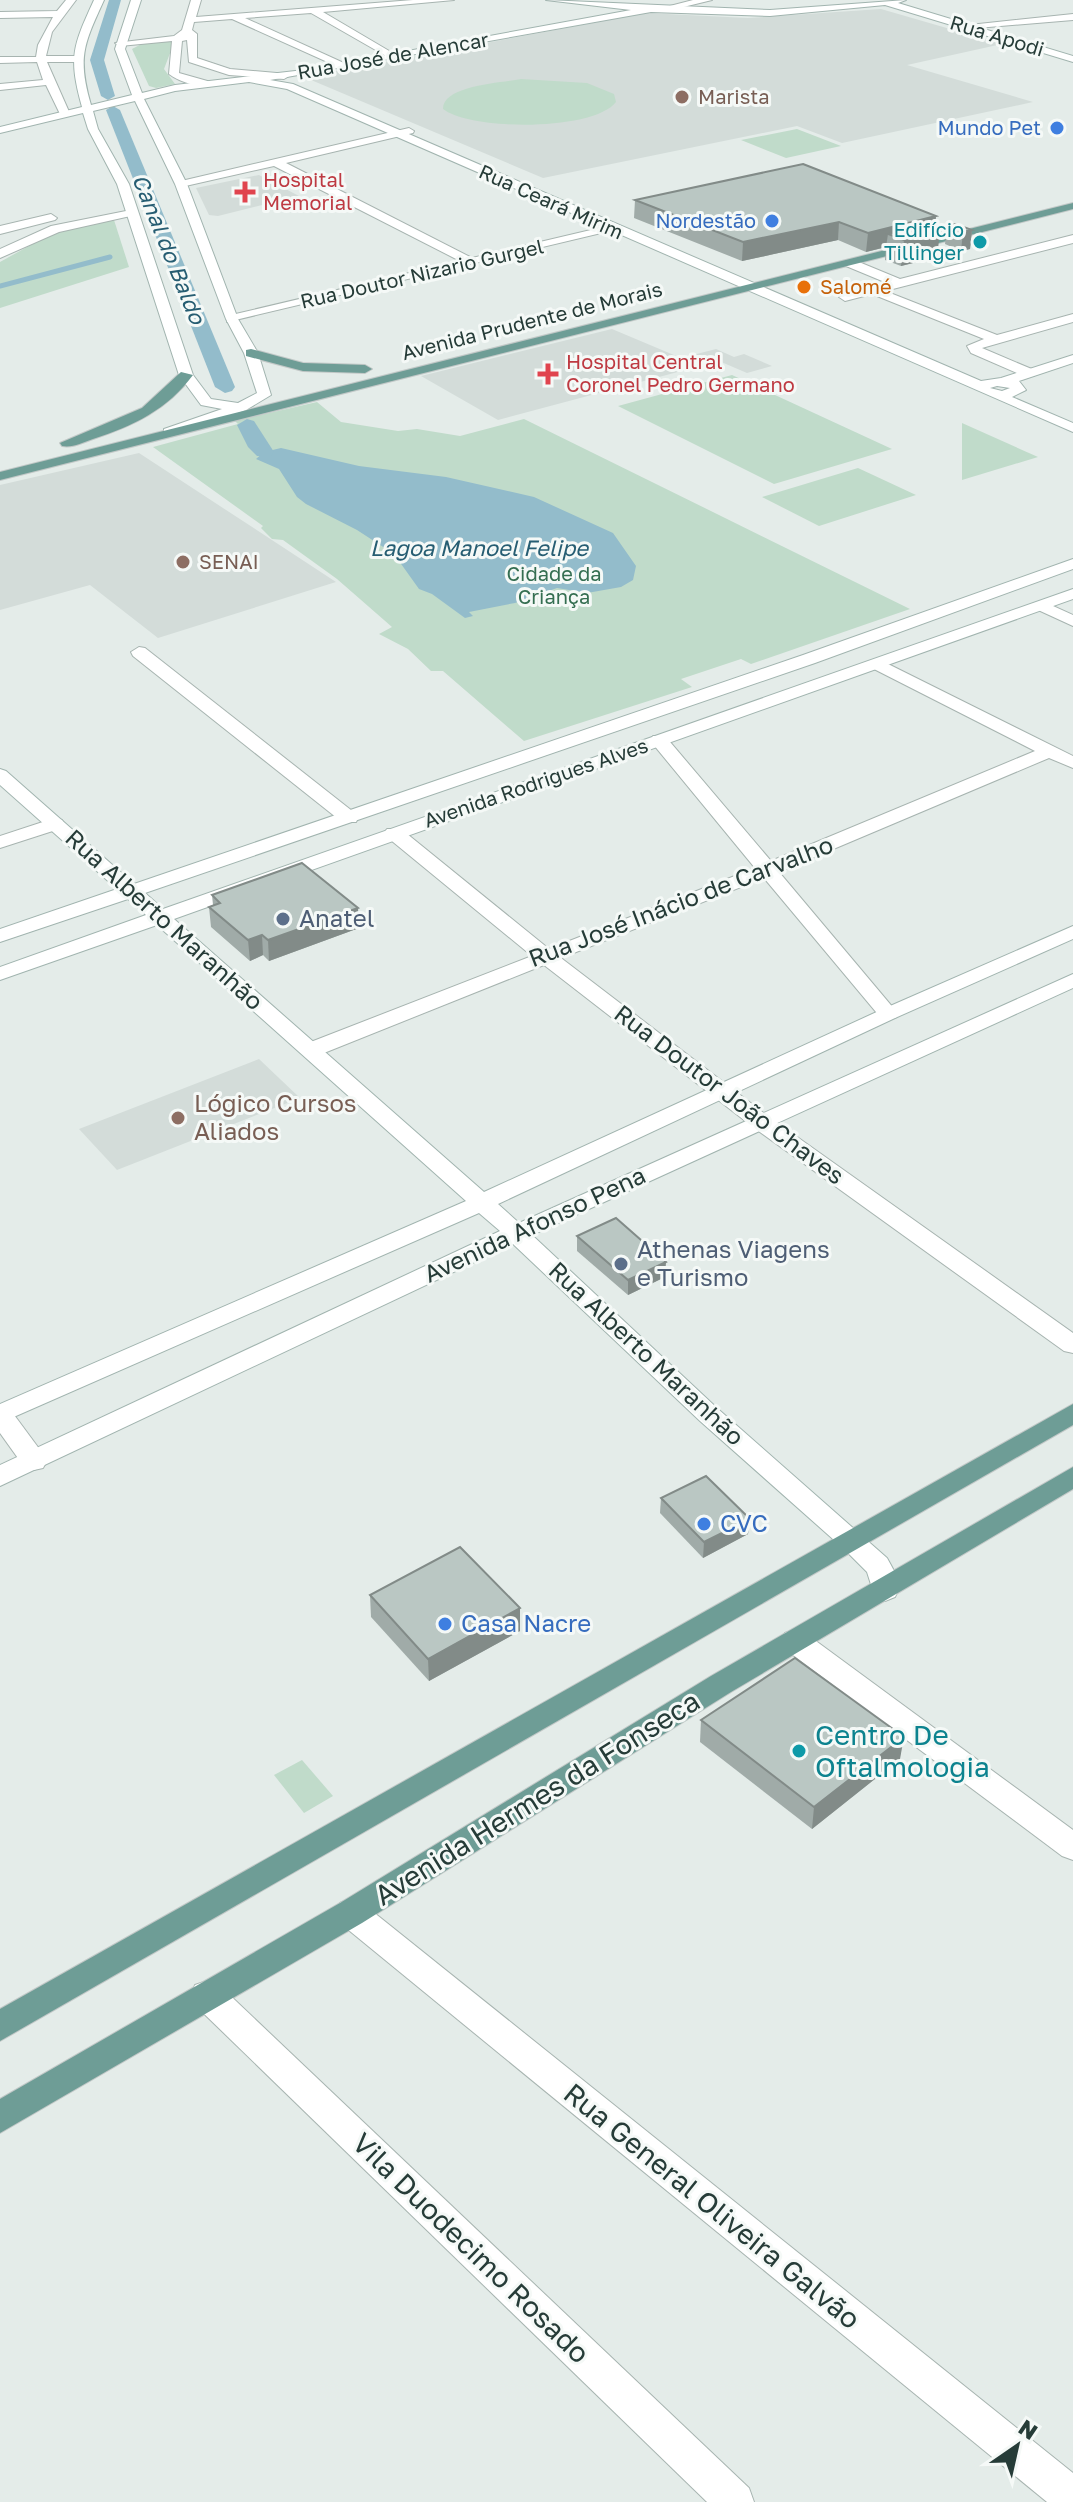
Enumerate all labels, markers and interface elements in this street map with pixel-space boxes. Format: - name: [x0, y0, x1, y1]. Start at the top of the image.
- street label: Rua Apodi: [947, 9, 1047, 61]
- street label: Rua José de Alencar: [295, 26, 491, 84]
- place label: Marista: [698, 84, 770, 108]
- marker: Marista: [673, 88, 691, 106]
- place label: Mundo Pet: [938, 115, 1041, 139]
- marker: Mundo Pet: [1048, 119, 1066, 137]
- street label: Rua Ceará Mirim: [476, 159, 627, 244]
- place label: Hospital Memorial: [263, 167, 352, 214]
- water label: Canal do Baldo: [127, 170, 212, 329]
- marker: Hospital Memorial: [234, 181, 256, 203]
- place label: Nordestão: [655, 208, 756, 232]
- marker: Nordestão: [763, 212, 781, 230]
- place label: Edifício Tillinger: [884, 217, 964, 264]
- street label: Rua Doutor Nizario Gurgel: [298, 233, 546, 313]
- marker: Edifício Tillinger: [971, 233, 989, 251]
- place label: Salomé: [820, 274, 892, 298]
- street label: Avenida Prudente de Morais: [399, 276, 664, 364]
- marker: Salomé: [795, 278, 813, 296]
- place label: Hospital Central Coronel Pedro Germano: [566, 349, 795, 396]
- marker: Hospital Central Coronel Pedro Germano: [537, 363, 559, 385]
- water label: Lagoa Manoel Felipe: [370, 534, 590, 561]
- place label: SENAI: [199, 549, 259, 573]
- marker: SENAI: [174, 553, 192, 571]
- park label: Cidade da Criança: [506, 561, 602, 608]
- street label: Avenida Rodrigues Alves: [421, 732, 651, 832]
- street label: Rua Alberto Maranhão: [60, 822, 270, 1015]
- street label: Rua José Inácio de Carvalho: [524, 829, 837, 972]
- place label: Anatel: [299, 903, 374, 932]
- marker: Anatel: [274, 910, 292, 928]
- street label: Rua Doutor João Chaves: [609, 998, 851, 1190]
- place label: Lógico Cursos Aliados: [194, 1088, 357, 1145]
- marker: Lógico Cursos Aliados: [169, 1109, 187, 1127]
- street label: Avenida Afonso Pena: [419, 1160, 650, 1288]
- place label: Athenas Viagens e Turismo: [637, 1234, 830, 1291]
- street label: Rua Alberto Maranhão: [543, 1255, 751, 1451]
- marker: Athenas Viagens e Turismo: [612, 1255, 630, 1273]
- place label: CVC: [720, 1508, 768, 1537]
- marker: CVC: [695, 1515, 713, 1533]
- place label: Casa Nacre: [461, 1608, 591, 1637]
- marker: Casa Nacre: [436, 1615, 454, 1633]
- street label: Avenida Hermes da Fonseca: [368, 1684, 705, 1911]
- place label: Centro De Oftalmologia: [815, 1718, 990, 1783]
- marker: Centro De Oftalmologia: [790, 1742, 808, 1760]
- street label: Rua General Oliveira Galvão: [558, 2076, 867, 2335]
- street label: Vila Duodecimo Rosado: [346, 2126, 597, 2369]
- north arrow: [977, 2406, 1057, 2486]
- text: N: [1014, 2413, 1043, 2445]

